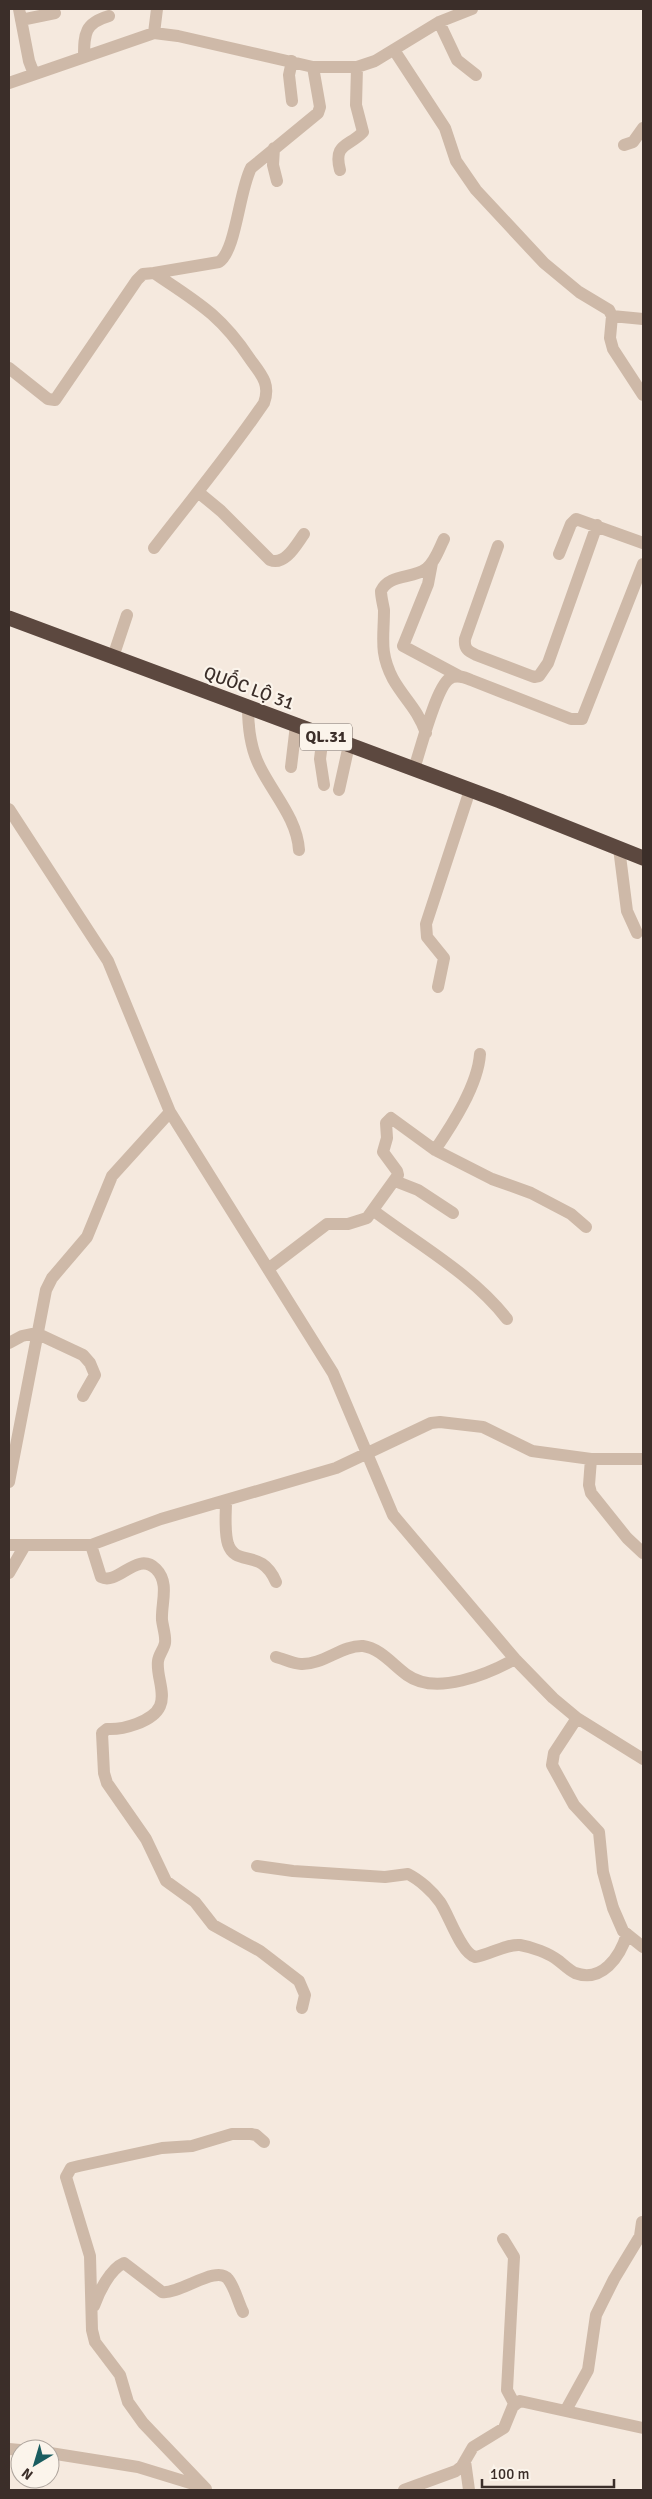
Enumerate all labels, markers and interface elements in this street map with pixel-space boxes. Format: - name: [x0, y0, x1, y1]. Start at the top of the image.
- street label: QUỐC LỘ 31: [201, 659, 298, 714]
- road number: QL.31: [300, 724, 352, 750]
- north arrow: [10, 2439, 60, 2489]
- scale bar: [482, 2456, 614, 2488]
- text: N: [18, 2464, 36, 2484]
- text: 100 m: [490, 2465, 530, 2483]

